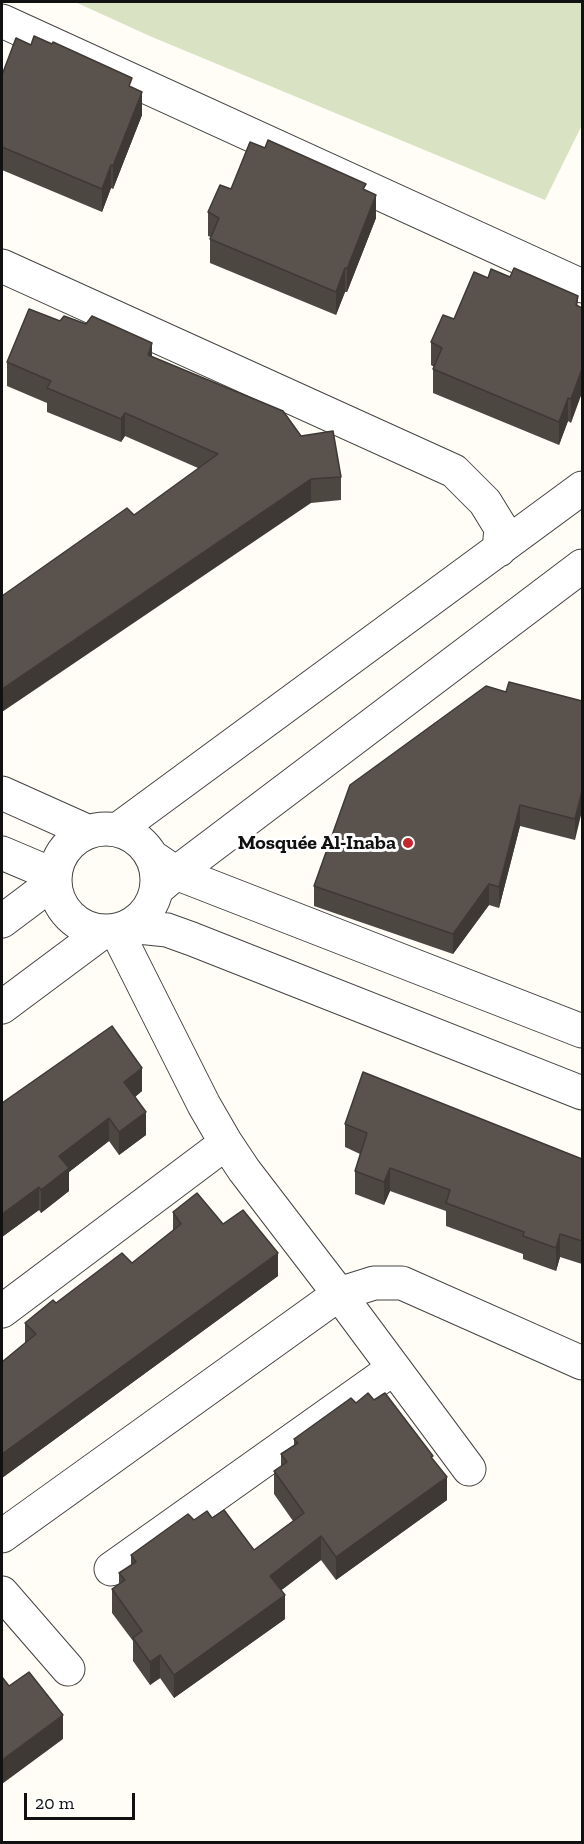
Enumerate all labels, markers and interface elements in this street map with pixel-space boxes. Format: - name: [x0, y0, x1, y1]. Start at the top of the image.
- place label: Mosquée Al-Inaba: [238, 831, 396, 855]
- marker: Mosquée Al-Inaba: [401, 836, 415, 850]
- scale bar: [27, 1781, 138, 1819]
- text: 20 m: [35, 1792, 74, 1814]

